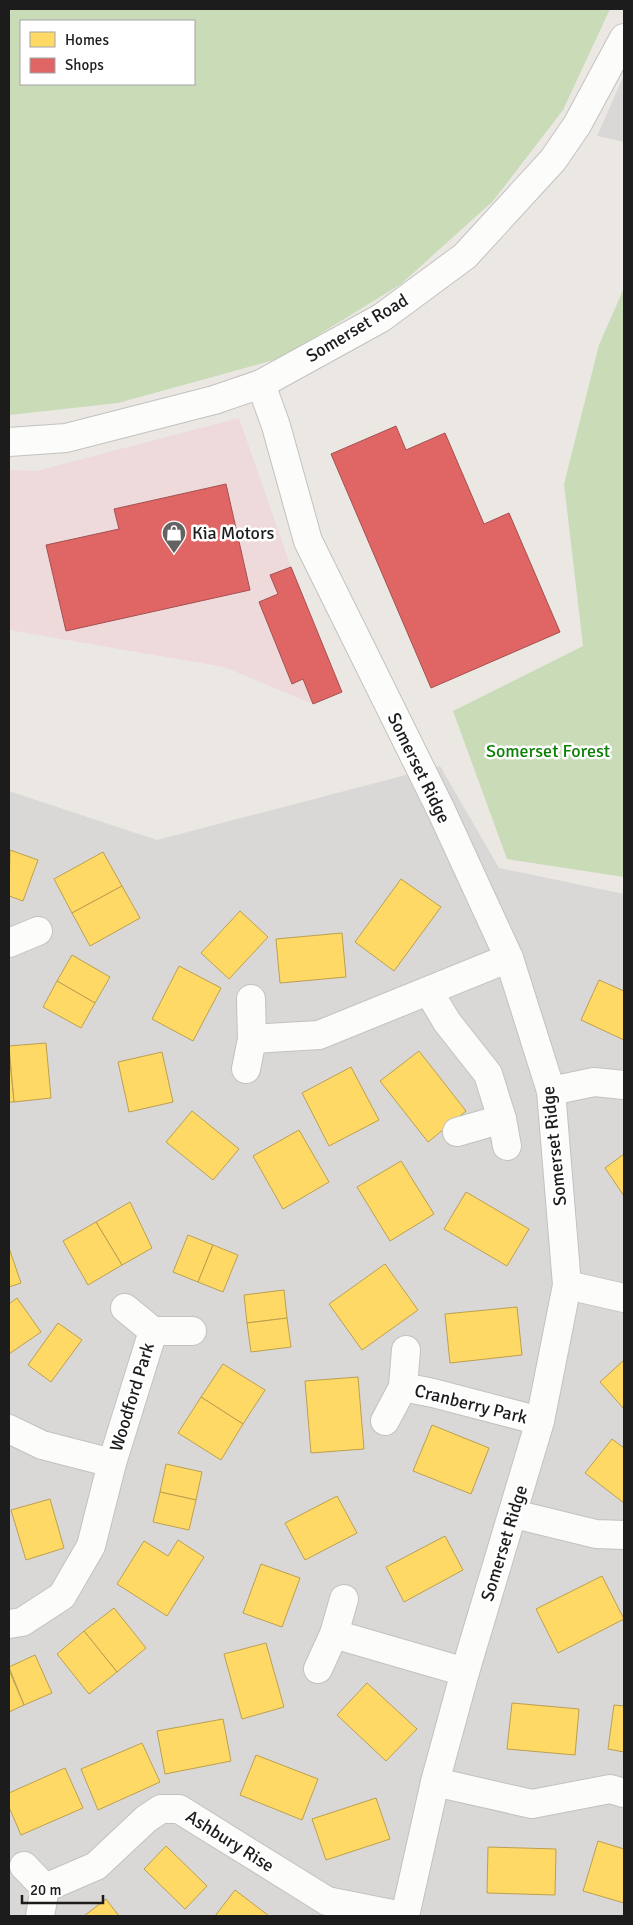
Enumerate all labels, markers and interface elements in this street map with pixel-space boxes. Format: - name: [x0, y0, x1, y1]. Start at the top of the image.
- legend: [20, 20, 195, 85]
- text: Homes: [65, 31, 109, 49]
- text: Shops: [65, 56, 104, 74]
- street label: Somerset Road: [302, 289, 412, 367]
- shop icon: Kia Motors: [161, 520, 187, 554]
- place label: Kia Motors: [192, 522, 275, 544]
- street label: Somerset Ridge: [383, 709, 455, 827]
- park label: Somerset Forest: [486, 740, 610, 762]
- street label: Somerset Ridge: [537, 1085, 571, 1207]
- street label: Woodford Park: [105, 1340, 159, 1454]
- street label: Cranberry Park: [412, 1379, 530, 1429]
- street label: Somerset Ridge: [476, 1482, 532, 1604]
- street label: Ashbury Rise: [182, 1805, 278, 1877]
- scale bar: [22, 1872, 104, 1904]
- text: 20 m: [30, 1881, 61, 1899]

